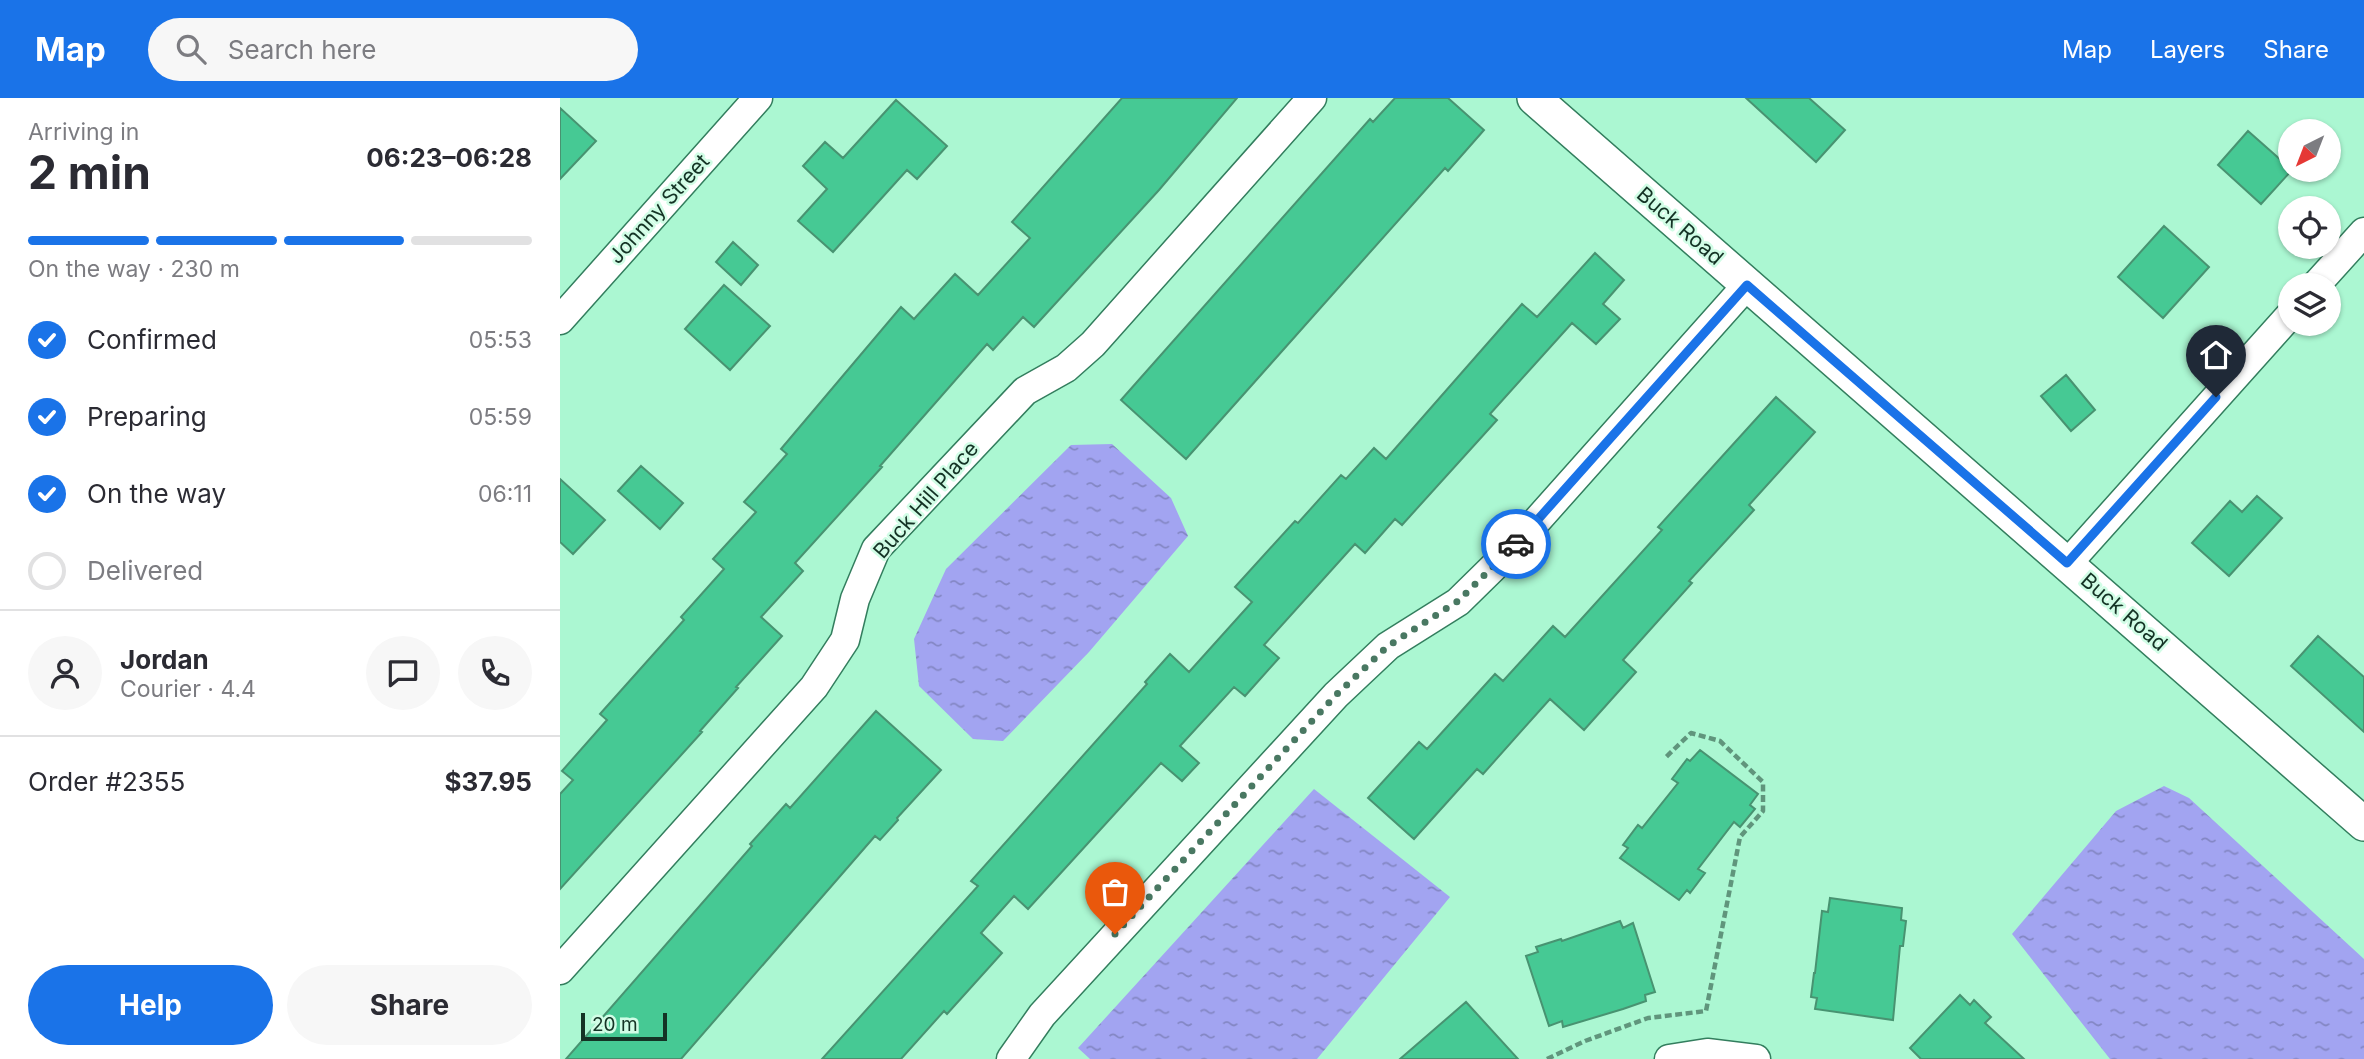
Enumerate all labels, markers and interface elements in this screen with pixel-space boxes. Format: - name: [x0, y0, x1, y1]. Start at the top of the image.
- search box: [148, 18, 638, 81]
- text: Map: [35, 29, 106, 69]
- icon: search: [172, 30, 210, 68]
- text: Search here: [228, 34, 376, 65]
- text: Map: [2062, 35, 2112, 64]
- text: Layers: [2150, 35, 2225, 64]
- text: Share: [2263, 35, 2329, 64]
- text: Arriving in: [28, 118, 139, 146]
- north arrow: [2278, 119, 2342, 182]
- map controls: [2278, 119, 2341, 336]
- text: 06:23–06:28: [366, 142, 532, 173]
- text: 2 min: [28, 144, 151, 200]
- street label: Johnny Street: [603, 149, 714, 268]
- street label: Buck Road: [1632, 181, 1729, 270]
- button: locate: [2278, 196, 2341, 259]
- text: On the way · 230 m: [28, 255, 240, 283]
- button: layers: [2278, 273, 2341, 336]
- icon: check: [28, 321, 66, 359]
- text: Confirmed: [87, 324, 217, 355]
- pin: [2186, 325, 2246, 397]
- text: 05:53: [469, 326, 532, 354]
- icon: home: [2197, 336, 2235, 374]
- icon: check: [28, 398, 66, 436]
- text: Preparing: [87, 401, 207, 432]
- text: 05:59: [469, 403, 532, 431]
- street label: Buck Hill Place: [868, 436, 983, 563]
- icon: check: [28, 475, 66, 513]
- text: On the way: [87, 478, 226, 509]
- text: 06:11: [478, 480, 532, 508]
- courier: [1481, 509, 1551, 579]
- icon: car: [1497, 525, 1535, 563]
- text: Delivered: [87, 555, 203, 586]
- street label: Buck Road: [2076, 567, 2173, 656]
- button: person: [28, 636, 102, 710]
- button: chat: [366, 636, 440, 710]
- button: phone: [458, 636, 532, 710]
- text: Jordan: [120, 644, 209, 675]
- text: Courier · 4.4: [120, 675, 256, 703]
- text: Order #2355: [28, 766, 185, 797]
- text: $37.95: [444, 766, 532, 797]
- pin: [1085, 862, 1145, 934]
- icon: bag: [1096, 873, 1134, 911]
- button: Help: [28, 965, 273, 1045]
- button: Share: [287, 965, 532, 1045]
- scale bar: [581, 1010, 667, 1042]
- text: 20 m: [592, 1013, 638, 1036]

